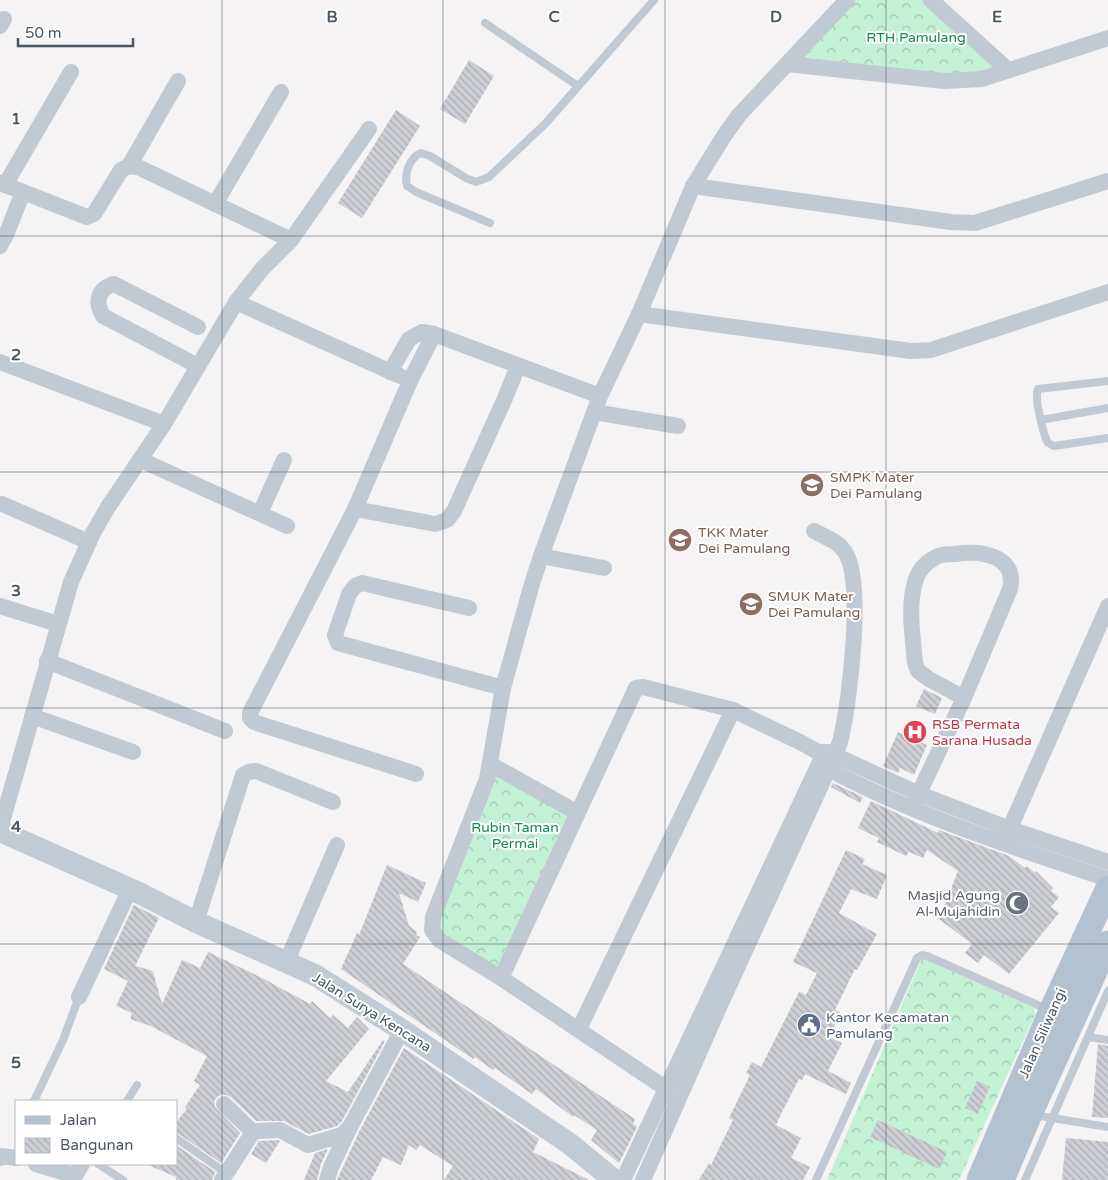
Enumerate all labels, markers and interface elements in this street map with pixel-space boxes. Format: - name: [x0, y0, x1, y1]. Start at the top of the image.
- text: B: [326, 7, 338, 27]
- text: C: [548, 7, 560, 27]
- text: D: [770, 7, 782, 27]
- text: E: [992, 7, 1002, 27]
- scale bar: [18, 15, 132, 47]
- text: 50 m: [25, 24, 62, 42]
- park label: RTH Pamulang: [866, 29, 966, 46]
- text: 1: [11, 109, 21, 129]
- text: 2: [11, 345, 21, 365]
- place label: SMPK Mater Dei Pamulang: [830, 469, 922, 502]
- school or university icon: SMPK Mater Dei Pamulang: [799, 472, 825, 498]
- place label: TKK Mater Dei Pamulang: [698, 524, 790, 557]
- school or university icon: TKK Mater Dei Pamulang: [667, 527, 693, 553]
- text: 3: [11, 581, 21, 601]
- place label: SMUK Mater Dei Pamulang: [768, 588, 860, 621]
- school or university icon: SMUK Mater Dei Pamulang: [738, 591, 764, 617]
- place label: RSB Permata Sarana Husada: [932, 716, 1032, 749]
- hospital icon: RSB Permata Sarana Husada: [902, 719, 928, 745]
- text: 4: [11, 817, 21, 837]
- park label: Rubin Taman Permai: [471, 819, 559, 852]
- place label: Masjid Agung Al-Mujahidin: [907, 887, 1000, 920]
- mosque icon: Masjid Agung Al-Mujahidin: [1004, 890, 1030, 916]
- street label: Jalan Surya Kencana: [309, 969, 434, 1056]
- street label: Jalan Siliwangi: [1015, 986, 1070, 1081]
- place label: Kantor Kecamatan Pamulang: [826, 1009, 949, 1042]
- public building icon: Kantor Kecamatan Pamulang: [796, 1012, 822, 1038]
- text: 5: [11, 1053, 21, 1073]
- legend: [15, 1100, 178, 1165]
- text: Jalan: [60, 1111, 97, 1129]
- text: Bangunan: [60, 1136, 133, 1154]

